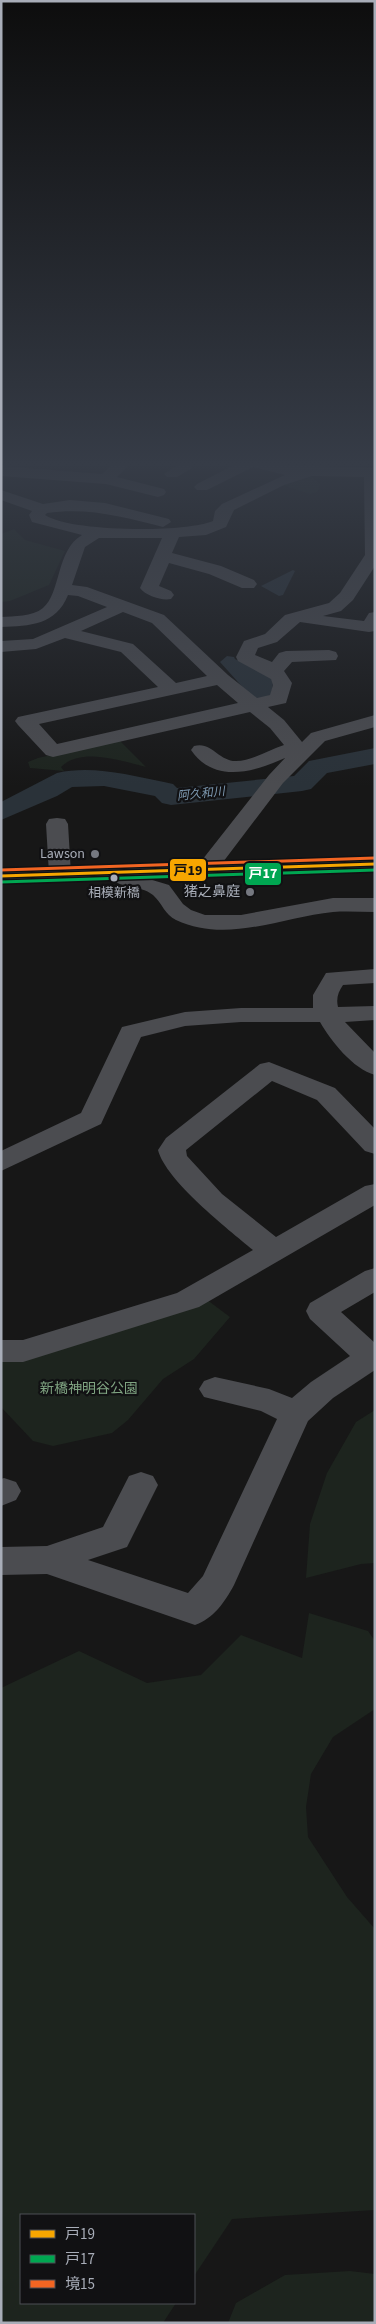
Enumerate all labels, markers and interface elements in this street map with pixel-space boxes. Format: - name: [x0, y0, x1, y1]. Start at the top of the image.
- water label: 阿久和川: [176, 783, 228, 805]
- place label: Lawson: [40, 844, 85, 864]
- marker: Lawson: [89, 848, 101, 860]
- line badge: 戸19: [169, 858, 207, 882]
- text: 戸19: [174, 861, 202, 881]
- line badge: 戸17: [244, 862, 282, 886]
- text: 戸17: [249, 864, 277, 884]
- marker: 相模新橋: [109, 873, 119, 883]
- place label: 猪之鼻庭: [184, 882, 240, 902]
- place label: 相模新橋: [88, 884, 140, 902]
- marker: 猪之鼻庭: [244, 886, 256, 898]
- park label: 新橋神明谷公園: [40, 1379, 138, 1399]
- legend: [20, 2214, 195, 2304]
- text: 戸19: [65, 2224, 95, 2245]
- text: 戸17: [65, 2249, 95, 2270]
- text: 境15: [65, 2274, 95, 2295]

